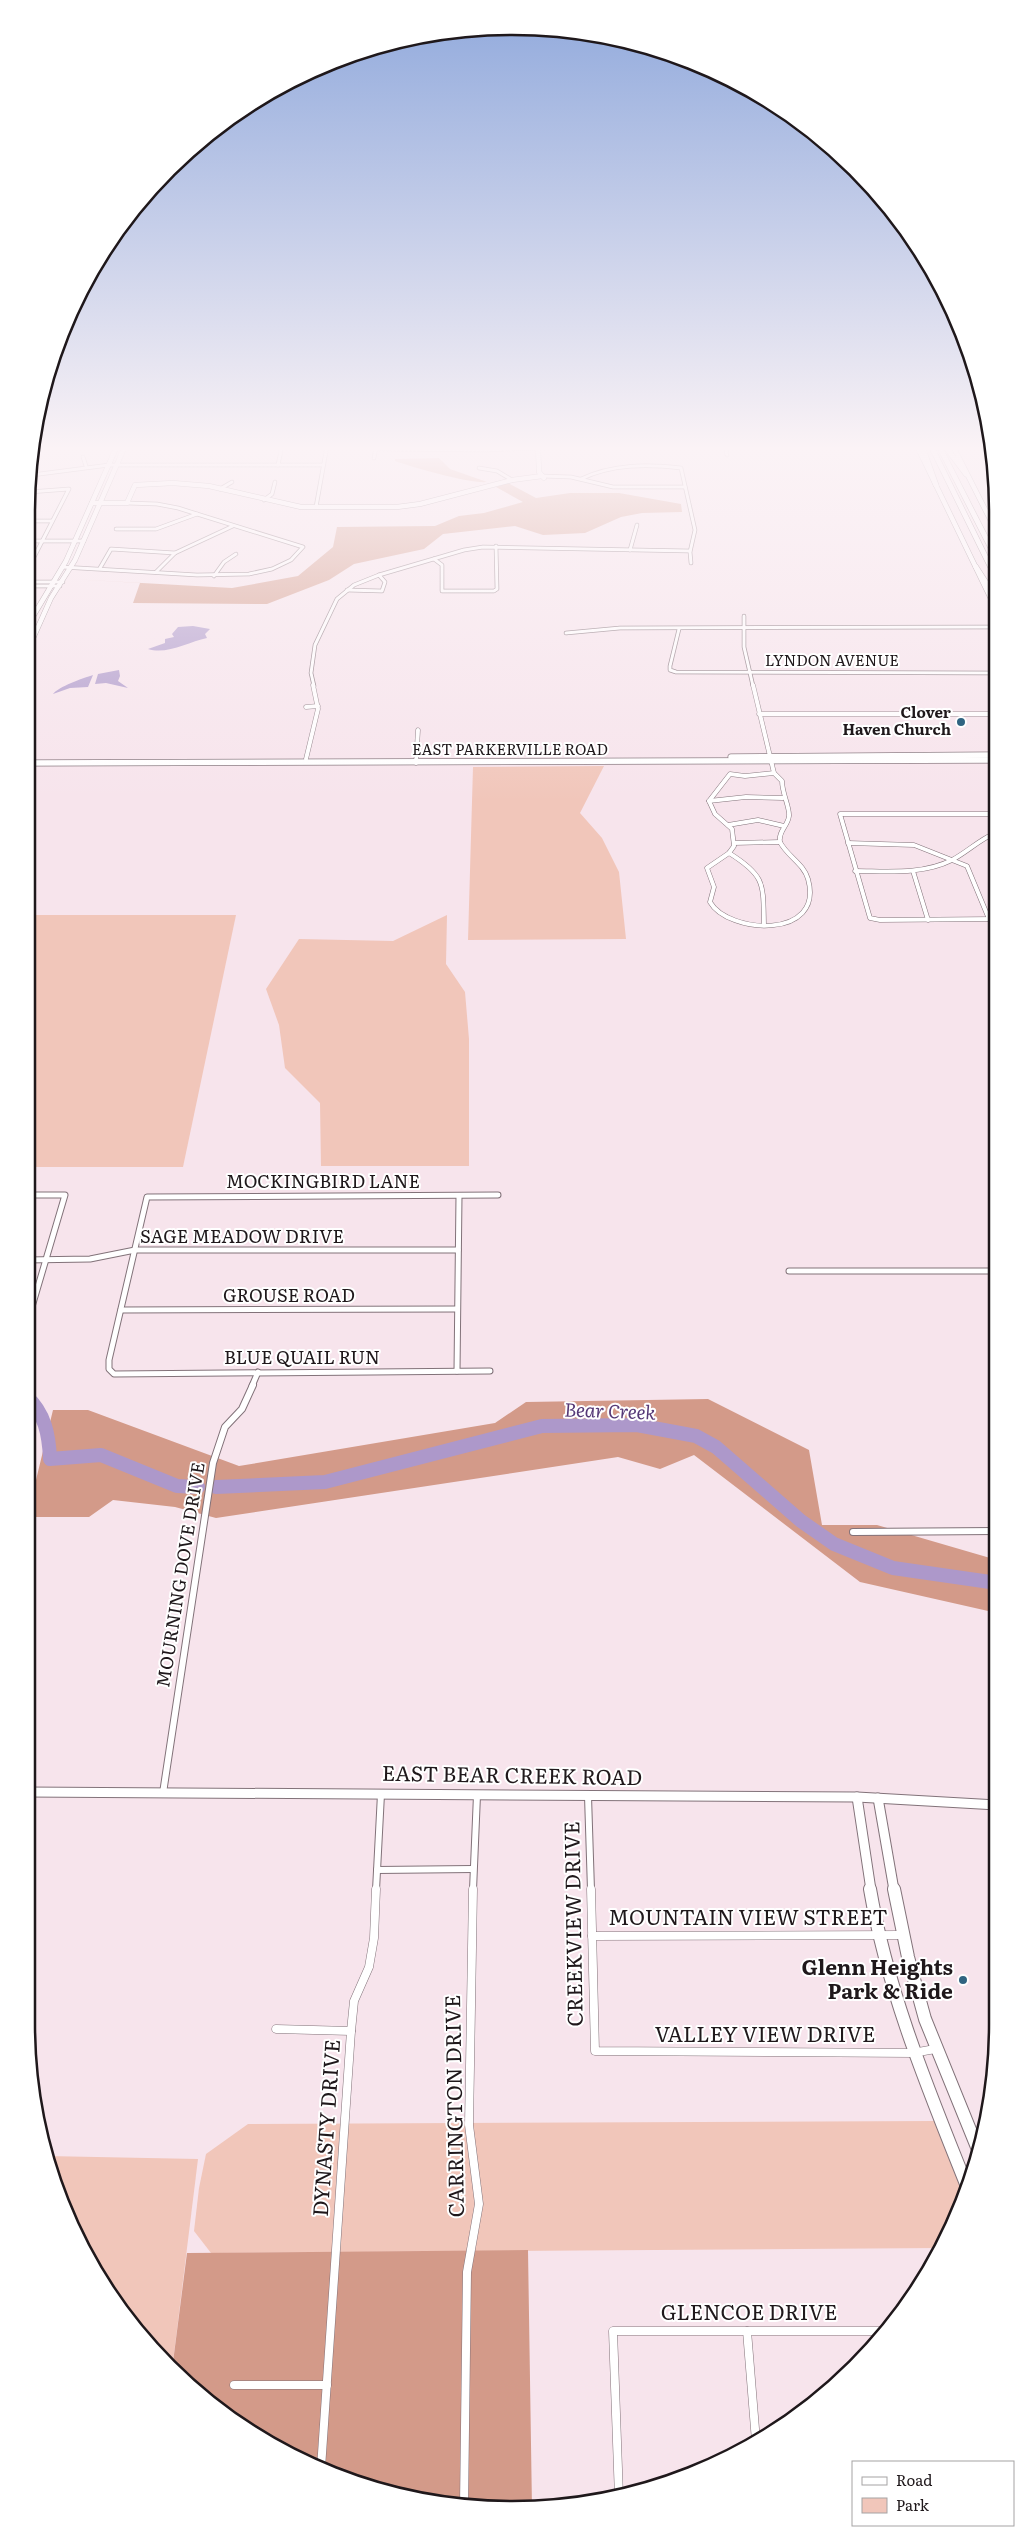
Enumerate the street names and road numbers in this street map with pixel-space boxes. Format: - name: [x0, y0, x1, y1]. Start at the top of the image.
- street label: LYNDON AVENUE: [765, 648, 899, 671]
- street label: EAST PARKERVILLE ROAD: [412, 737, 608, 760]
- street label: MOCKINGBIRD LANE: [226, 1167, 420, 1194]
- street label: SAGE MEADOW DRIVE: [140, 1222, 344, 1249]
- street label: GROUSE ROAD: [223, 1281, 355, 1308]
- street label: BLUE QUAIL RUN: [224, 1343, 380, 1370]
- street label: MOURNING DOVE DRIVE: [148, 1460, 211, 1689]
- street label: EAST BEAR CREEK ROAD: [382, 1756, 642, 1791]
- street label: CREEKVIEW DRIVE: [554, 1821, 589, 2027]
- street label: MOUNTAIN VIEW STREET: [608, 1900, 888, 1931]
- street label: CARRINGTON DRIVE: [435, 1994, 470, 2218]
- street label: VALLEY VIEW DRIVE: [655, 2017, 875, 2048]
- street label: DYNASTY DRIVE: [303, 2038, 346, 2218]
- street label: GLENCOE DRIVE: [661, 2295, 837, 2326]

